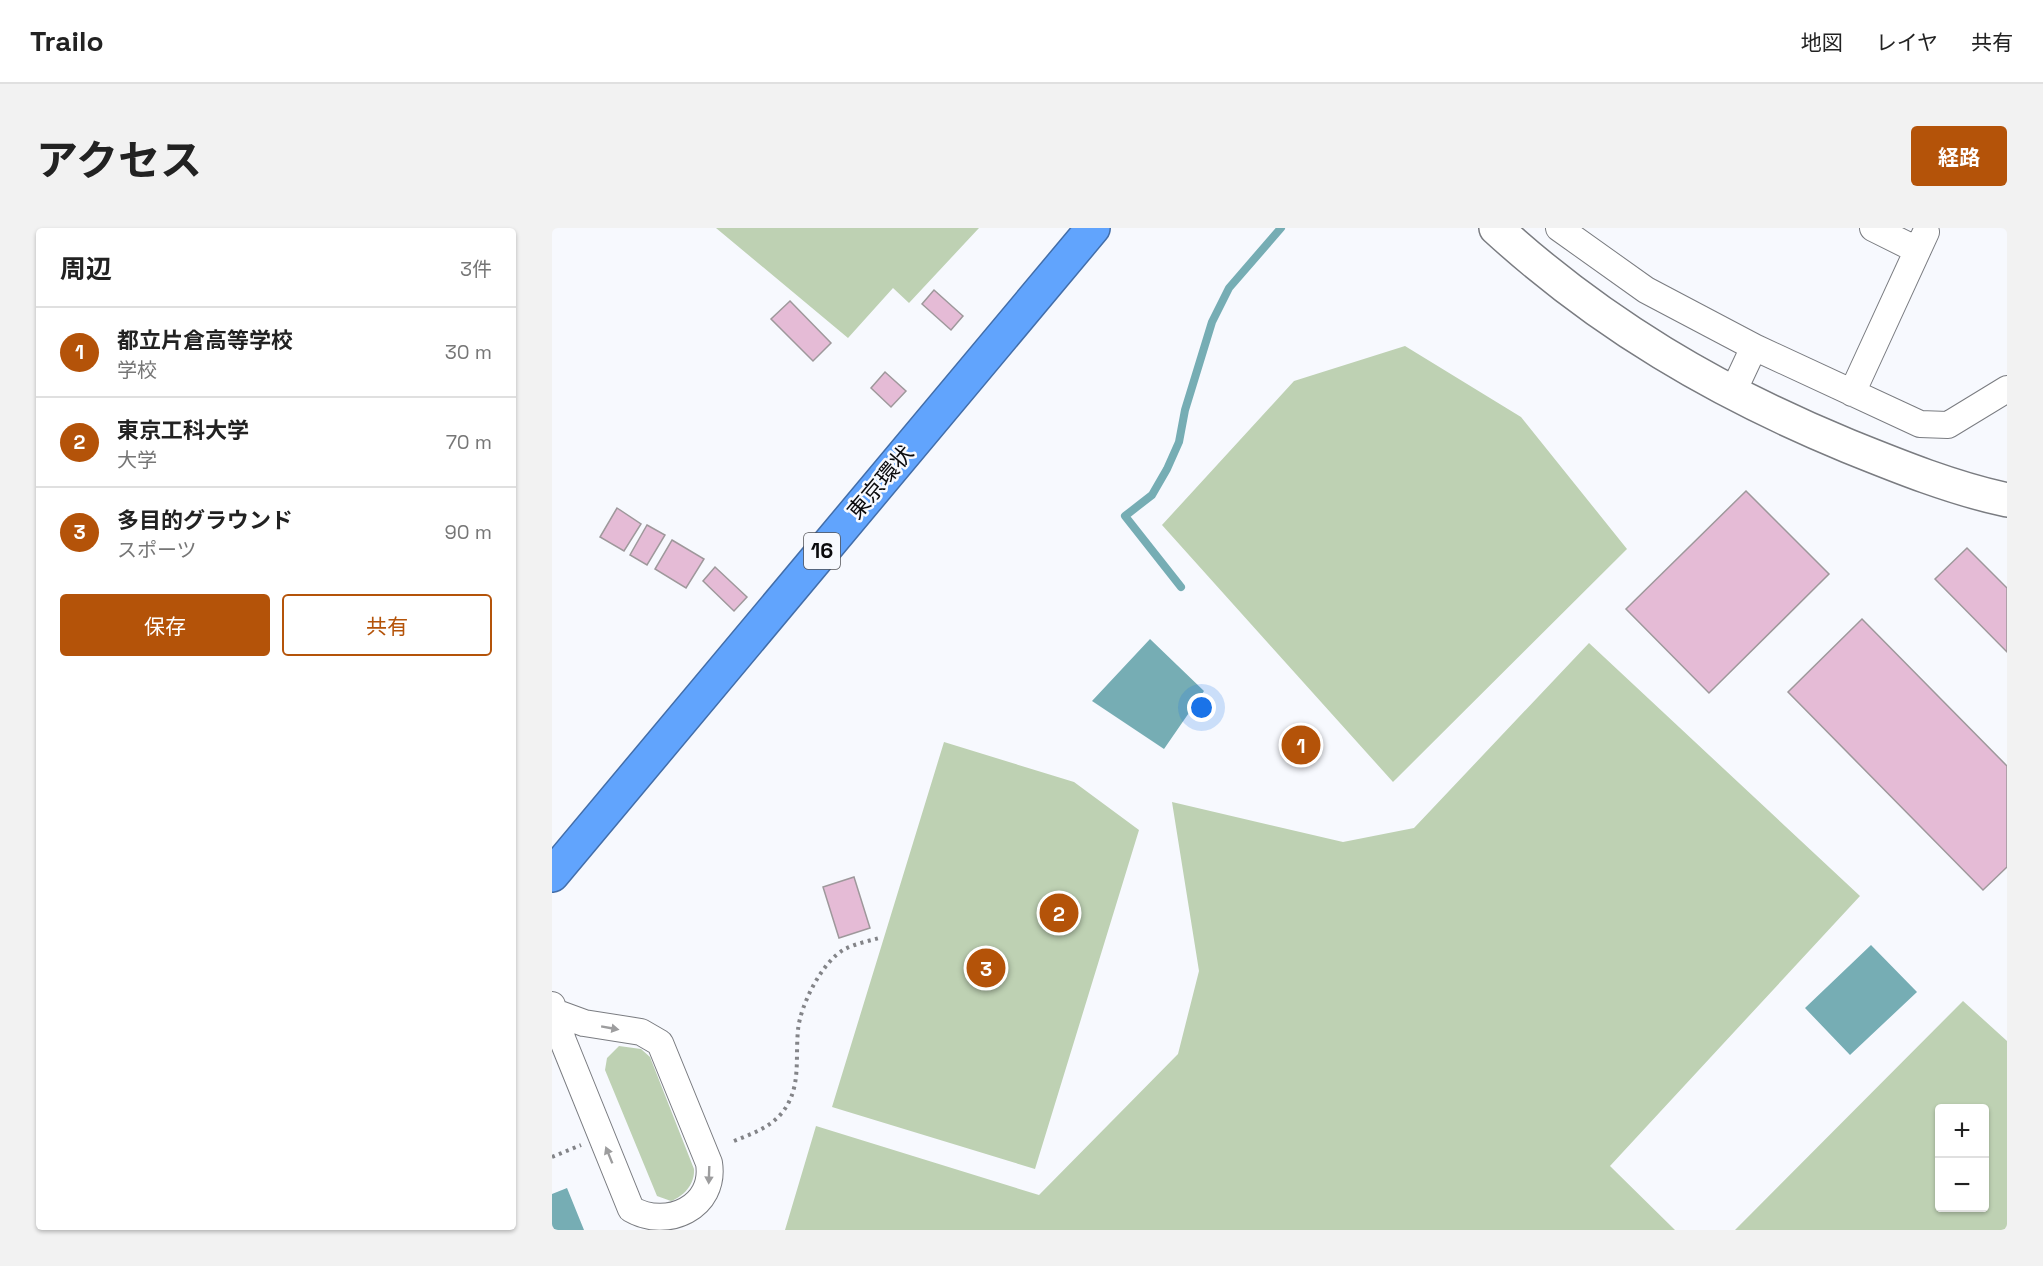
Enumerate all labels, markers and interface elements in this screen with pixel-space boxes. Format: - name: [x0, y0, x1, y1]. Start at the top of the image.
- text: Trailo: [30, 23, 104, 59]
- text: 地図: [1801, 29, 1843, 56]
- text: レイヤ: [1876, 29, 1938, 56]
- text: 共有: [1971, 29, 2013, 56]
- button: 経路: [1911, 126, 2007, 186]
- text: アクセス: [36, 134, 202, 187]
- text: 周辺: [60, 252, 112, 286]
- text: 3件: [460, 256, 492, 282]
- text: 都立片倉高等学校: [117, 326, 293, 354]
- text: 1: [75, 339, 84, 365]
- text: 30 m: [445, 339, 492, 365]
- text: 学校: [117, 357, 157, 383]
- text: 東京工科大学: [117, 416, 249, 444]
- text: 2: [74, 429, 85, 455]
- text: 70 m: [446, 429, 492, 455]
- street label: 東京環状: [841, 439, 919, 525]
- text: 大学: [117, 447, 157, 473]
- text: 多目的グラウンド: [117, 506, 293, 534]
- text: 3: [73, 519, 86, 545]
- text: 90 m: [445, 519, 492, 545]
- road number: 16: [804, 533, 840, 569]
- text: スポーツ: [117, 537, 197, 563]
- button: 保存: [60, 594, 270, 656]
- button: 共有: [282, 594, 492, 656]
- your location: [1187, 693, 1216, 722]
- pin: 1: [1282, 722, 1320, 768]
- pin: 2: [1040, 890, 1078, 936]
- pin: 3: [966, 946, 1006, 990]
- one-way arrow: [601, 1024, 620, 1033]
- map controls: [1935, 1104, 1989, 1212]
- button: +: [1935, 1104, 1989, 1158]
- one-way arrow: [604, 1146, 613, 1164]
- button: −: [1935, 1158, 1989, 1212]
- one-way arrow: [705, 1166, 714, 1185]

